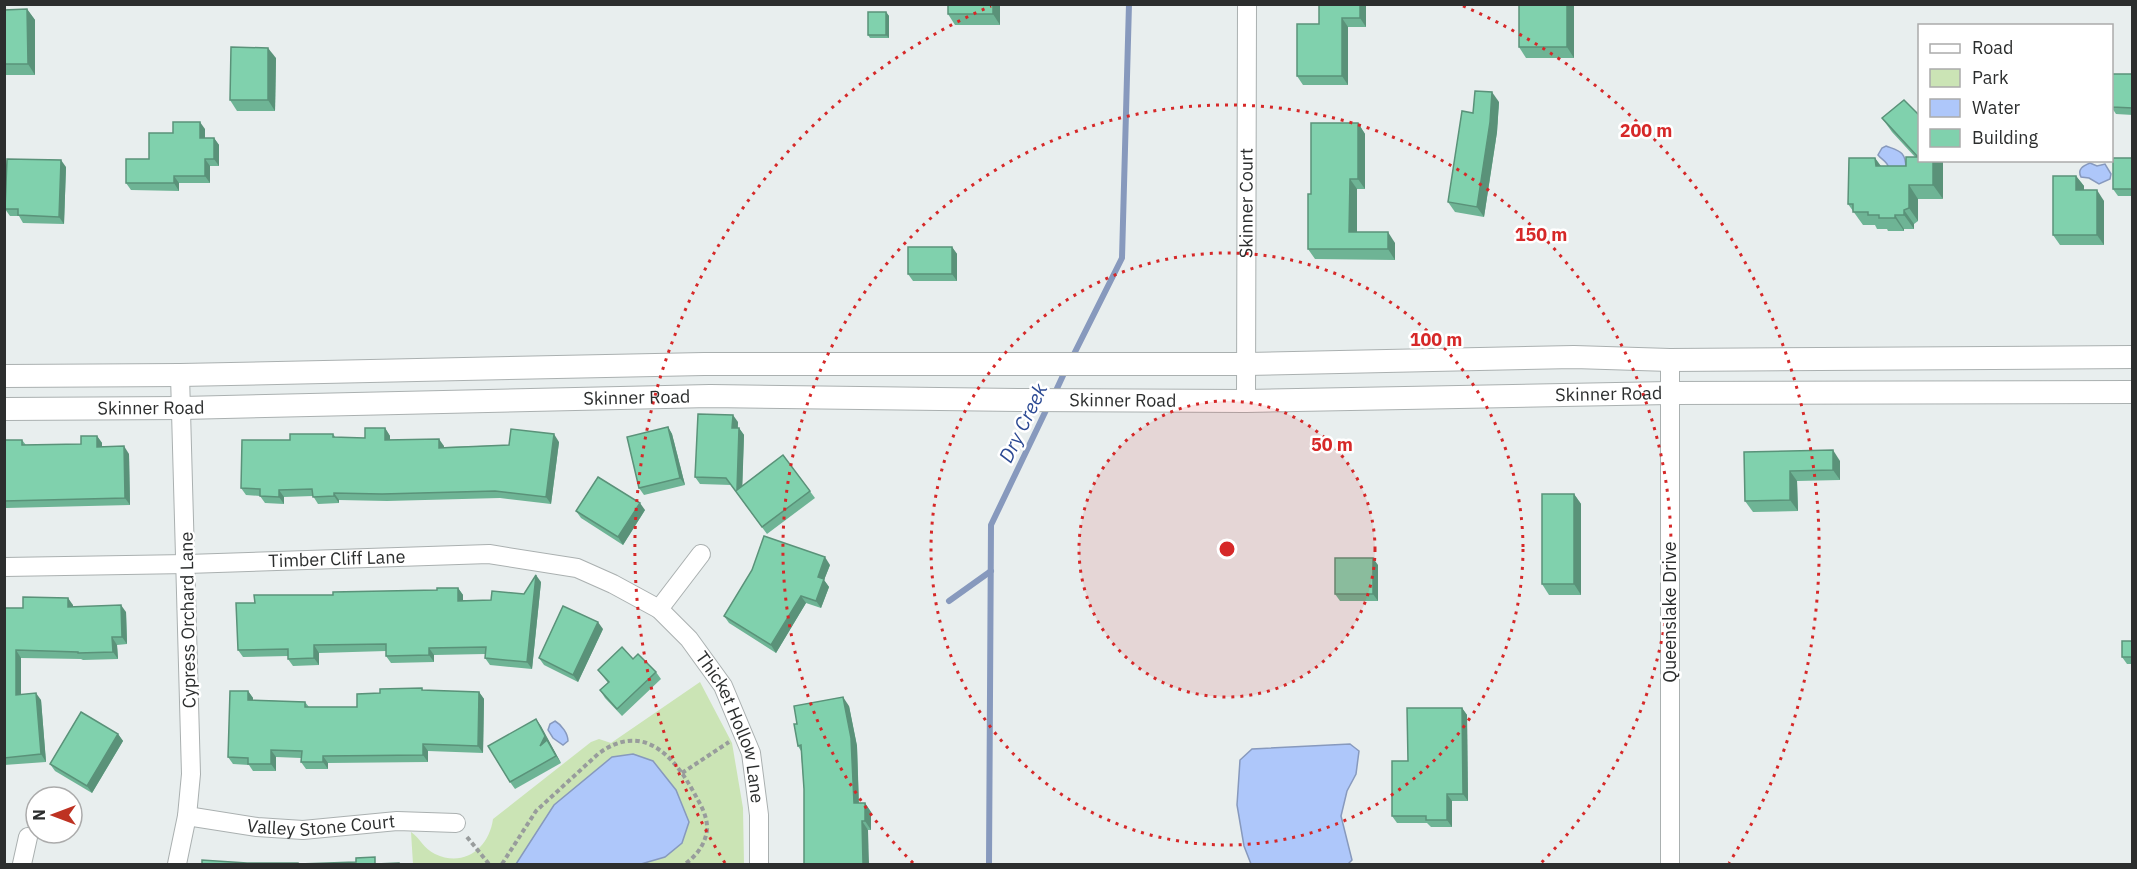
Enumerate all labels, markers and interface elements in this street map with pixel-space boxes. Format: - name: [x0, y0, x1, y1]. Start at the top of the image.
- legend: [1918, 24, 2113, 162]
- text: Road: [1972, 36, 2013, 59]
- text: Park: [1972, 66, 2009, 89]
- text: Water: [1972, 96, 2021, 119]
- text: 200 m: [1620, 119, 1672, 142]
- text: Building: [1972, 126, 2039, 149]
- street label: Skinner Court: [1234, 148, 1258, 258]
- text: 150 m: [1515, 223, 1567, 246]
- text: 100 m: [1410, 328, 1462, 351]
- water label: Dry Creek: [992, 378, 1054, 467]
- street label: Skinner Road: [1555, 381, 1663, 406]
- street label: Skinner Road: [583, 384, 691, 410]
- street label: Skinner Road: [1069, 388, 1176, 412]
- street label: Skinner Road: [97, 395, 205, 419]
- text: 50 m: [1311, 433, 1353, 456]
- street label: Cypress Orchard Lane: [174, 531, 201, 709]
- centre of rings: [1217, 539, 1237, 559]
- street label: Queenslake Drive: [1658, 541, 1681, 683]
- street label: Timber Cliff Lane: [268, 545, 406, 572]
- street label: Thicket Hollow Lane: [691, 647, 769, 805]
- north arrow: [24, 785, 84, 845]
- text: N: [29, 809, 49, 821]
- street label: Valley Stone Court: [245, 809, 396, 841]

